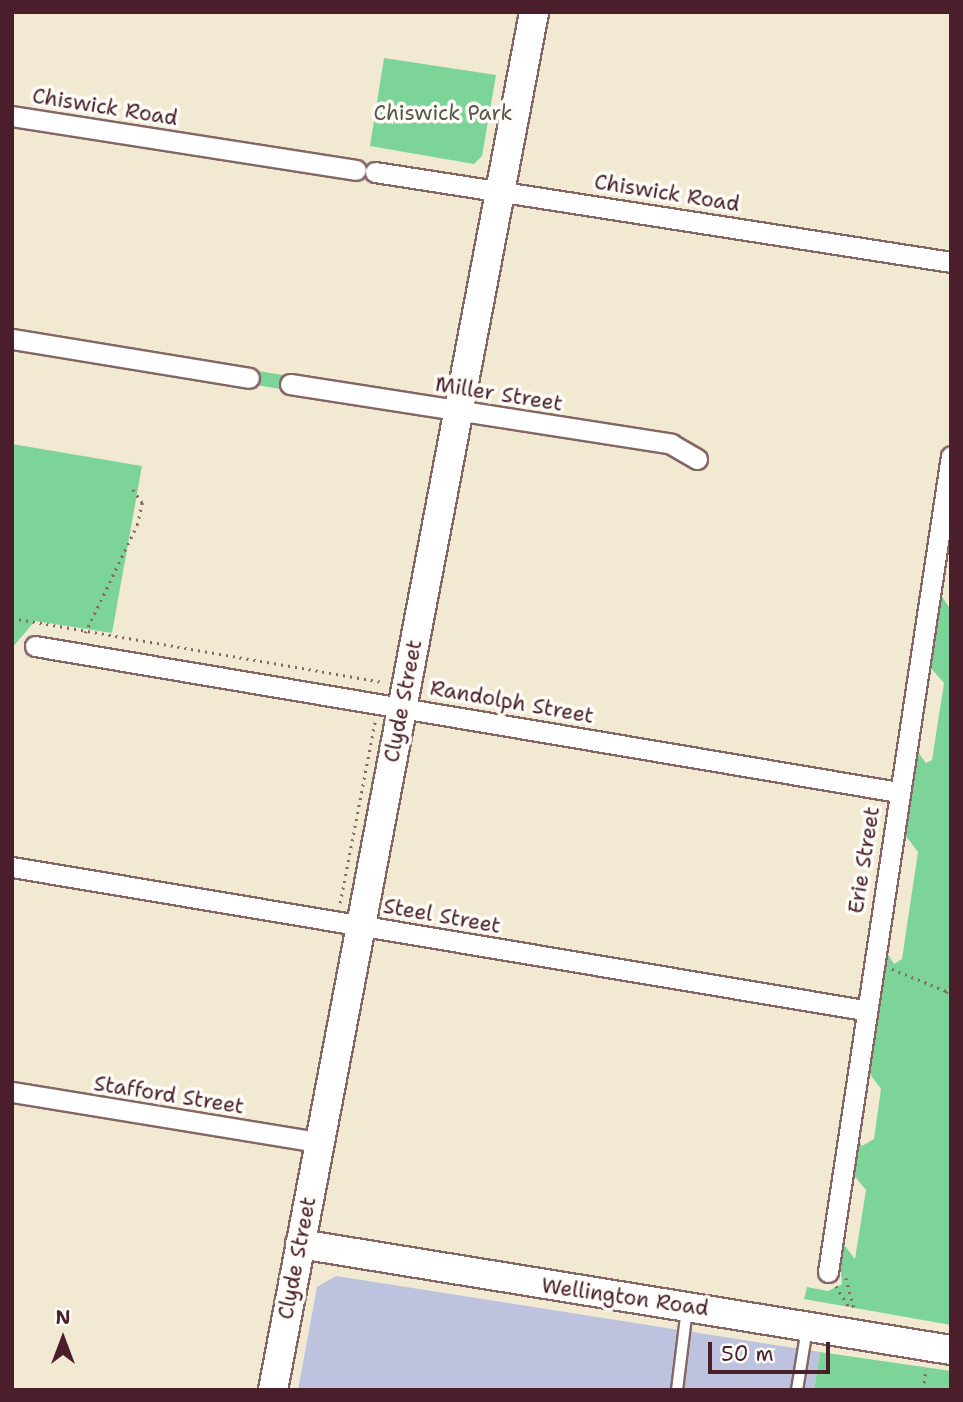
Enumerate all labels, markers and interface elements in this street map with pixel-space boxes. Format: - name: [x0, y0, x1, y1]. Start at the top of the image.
- street label: Chiswick Road: [31, 83, 179, 131]
- park label: Chiswick Park: [373, 100, 513, 126]
- street label: Chiswick Road: [593, 169, 741, 217]
- street label: Miller Street: [433, 371, 565, 417]
- street label: Clyde Street: [379, 637, 427, 765]
- street label: Randolph Street: [428, 675, 596, 729]
- street label: Erie Street: [843, 805, 885, 915]
- street label: Steel Street: [381, 893, 503, 939]
- street label: Stafford Street: [92, 1071, 246, 1119]
- street label: Clyde Street: [273, 1194, 321, 1322]
- street label: Wellington Road: [540, 1273, 710, 1321]
- north arrow: [28, 1304, 98, 1374]
- text: N: [55, 1305, 71, 1330]
- scale bar: [711, 1328, 834, 1372]
- text: 50 m: [721, 1340, 774, 1368]

